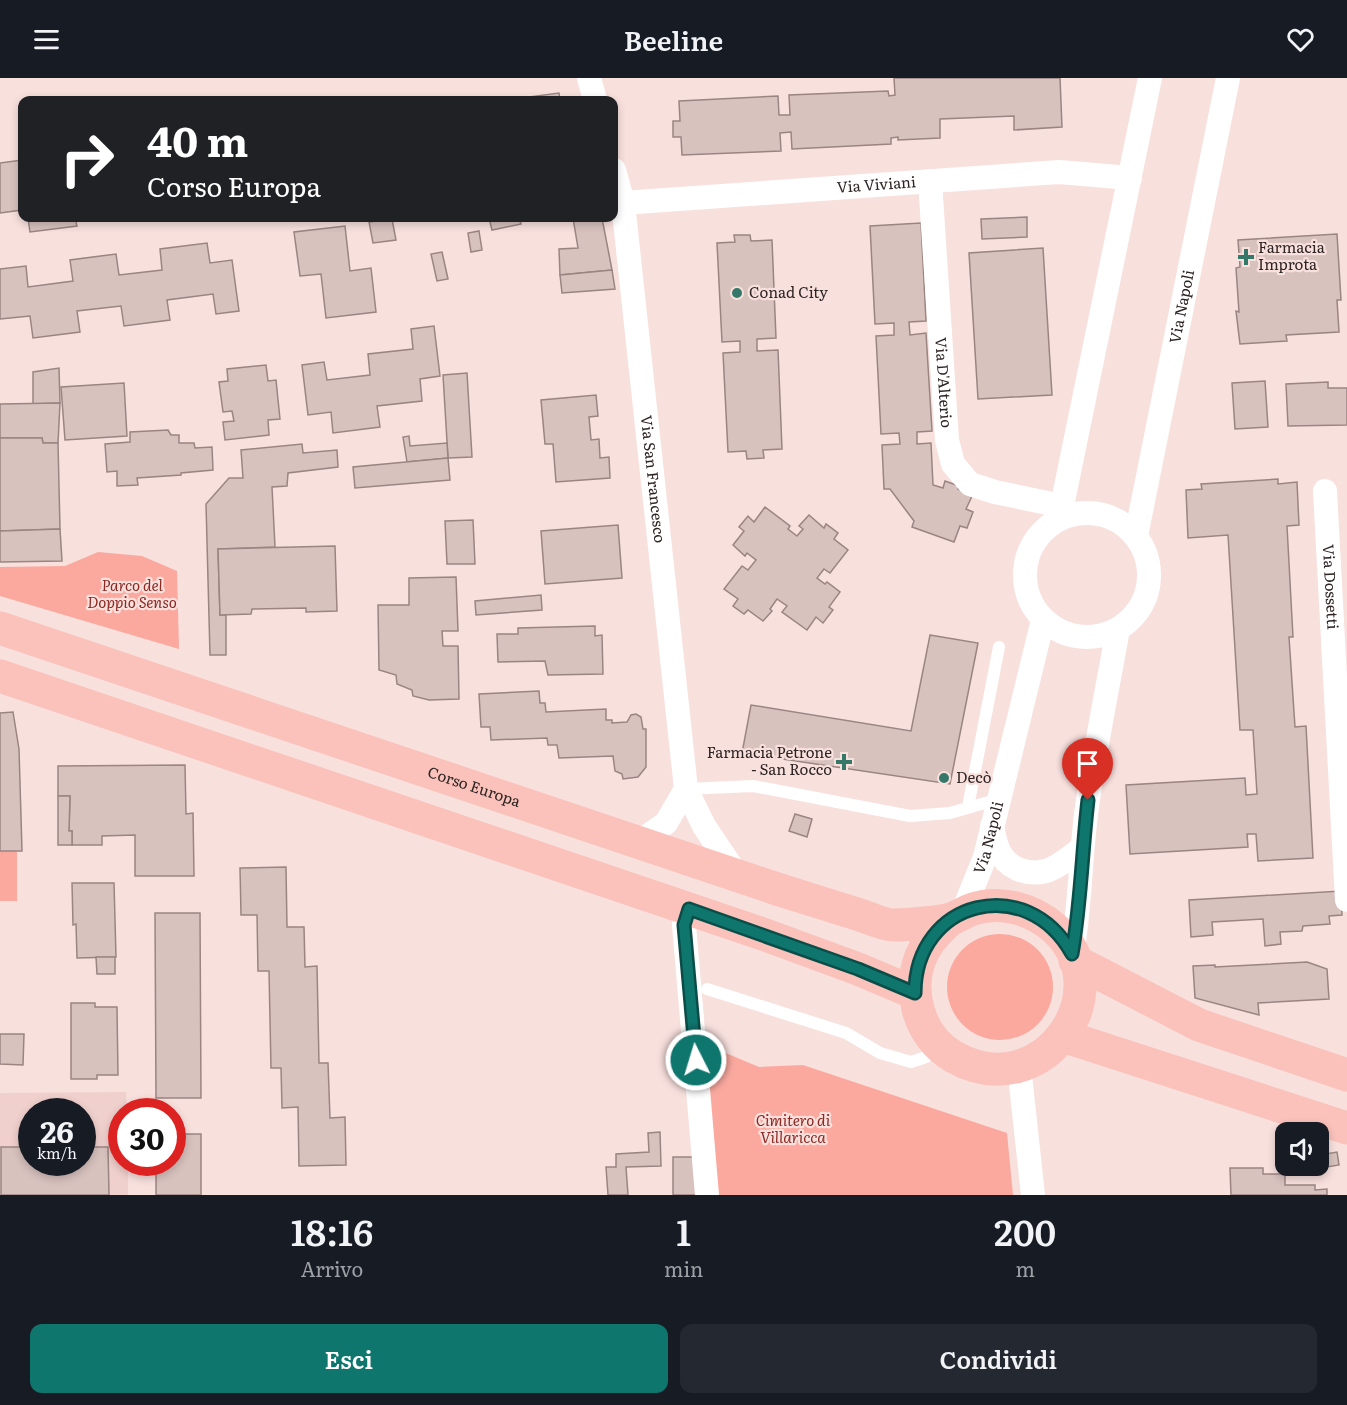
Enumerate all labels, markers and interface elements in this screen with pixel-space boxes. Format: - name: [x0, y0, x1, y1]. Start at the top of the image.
- text: Beeline: [624, 19, 723, 59]
- icon: menu: [30, 23, 63, 56]
- icon: heart: [1284, 23, 1317, 56]
- text: 40 m: [147, 108, 248, 170]
- icon: right: [48, 120, 126, 198]
- text: Corso Europa: [147, 165, 321, 205]
- street label: Via Viviani: [836, 169, 917, 198]
- place label: Farmacia Improta: [1258, 235, 1326, 275]
- marker: Farmacia Improta: [1239, 250, 1253, 264]
- street label: Via Napoli: [1162, 267, 1199, 345]
- place label: Conad City: [749, 280, 828, 303]
- marker: Conad City: [730, 286, 744, 300]
- street label: Via D'Alterio: [930, 336, 959, 429]
- street label: Via San Francesco: [636, 414, 673, 544]
- street label: Via Dossetti: [1318, 544, 1345, 630]
- park label: Parco del Doppio Senso: [87, 573, 177, 613]
- pin: [1062, 738, 1113, 800]
- place label: Farmacia Petrone - San Rocco: [707, 740, 832, 780]
- icon: arrive: [1071, 747, 1104, 780]
- marker: Farmacia Petrone - San Rocco: [837, 755, 851, 769]
- street label: Corso Europa: [425, 759, 525, 812]
- place label: Decò: [956, 765, 992, 788]
- marker: Decò: [937, 771, 951, 785]
- street label: Via Napoli: [966, 799, 1008, 877]
- position arrow: [664, 1028, 728, 1092]
- speed limit sign: 30: [108, 1098, 186, 1176]
- text: 26: [40, 1108, 74, 1152]
- park label: Cimitero di Villaricca: [756, 1108, 831, 1148]
- map controls: [1275, 1122, 1329, 1176]
- button: sound: [1275, 1122, 1329, 1176]
- text: km/h: [37, 1141, 77, 1164]
- text: 18:16: [291, 1204, 373, 1257]
- text: 1: [676, 1204, 691, 1257]
- text: 200: [994, 1204, 1056, 1257]
- text: Arrivo: [301, 1253, 363, 1283]
- text: min: [664, 1253, 703, 1283]
- text: m: [1015, 1253, 1035, 1283]
- button: Esci: [30, 1324, 668, 1393]
- button: Condividi: [680, 1324, 1317, 1393]

